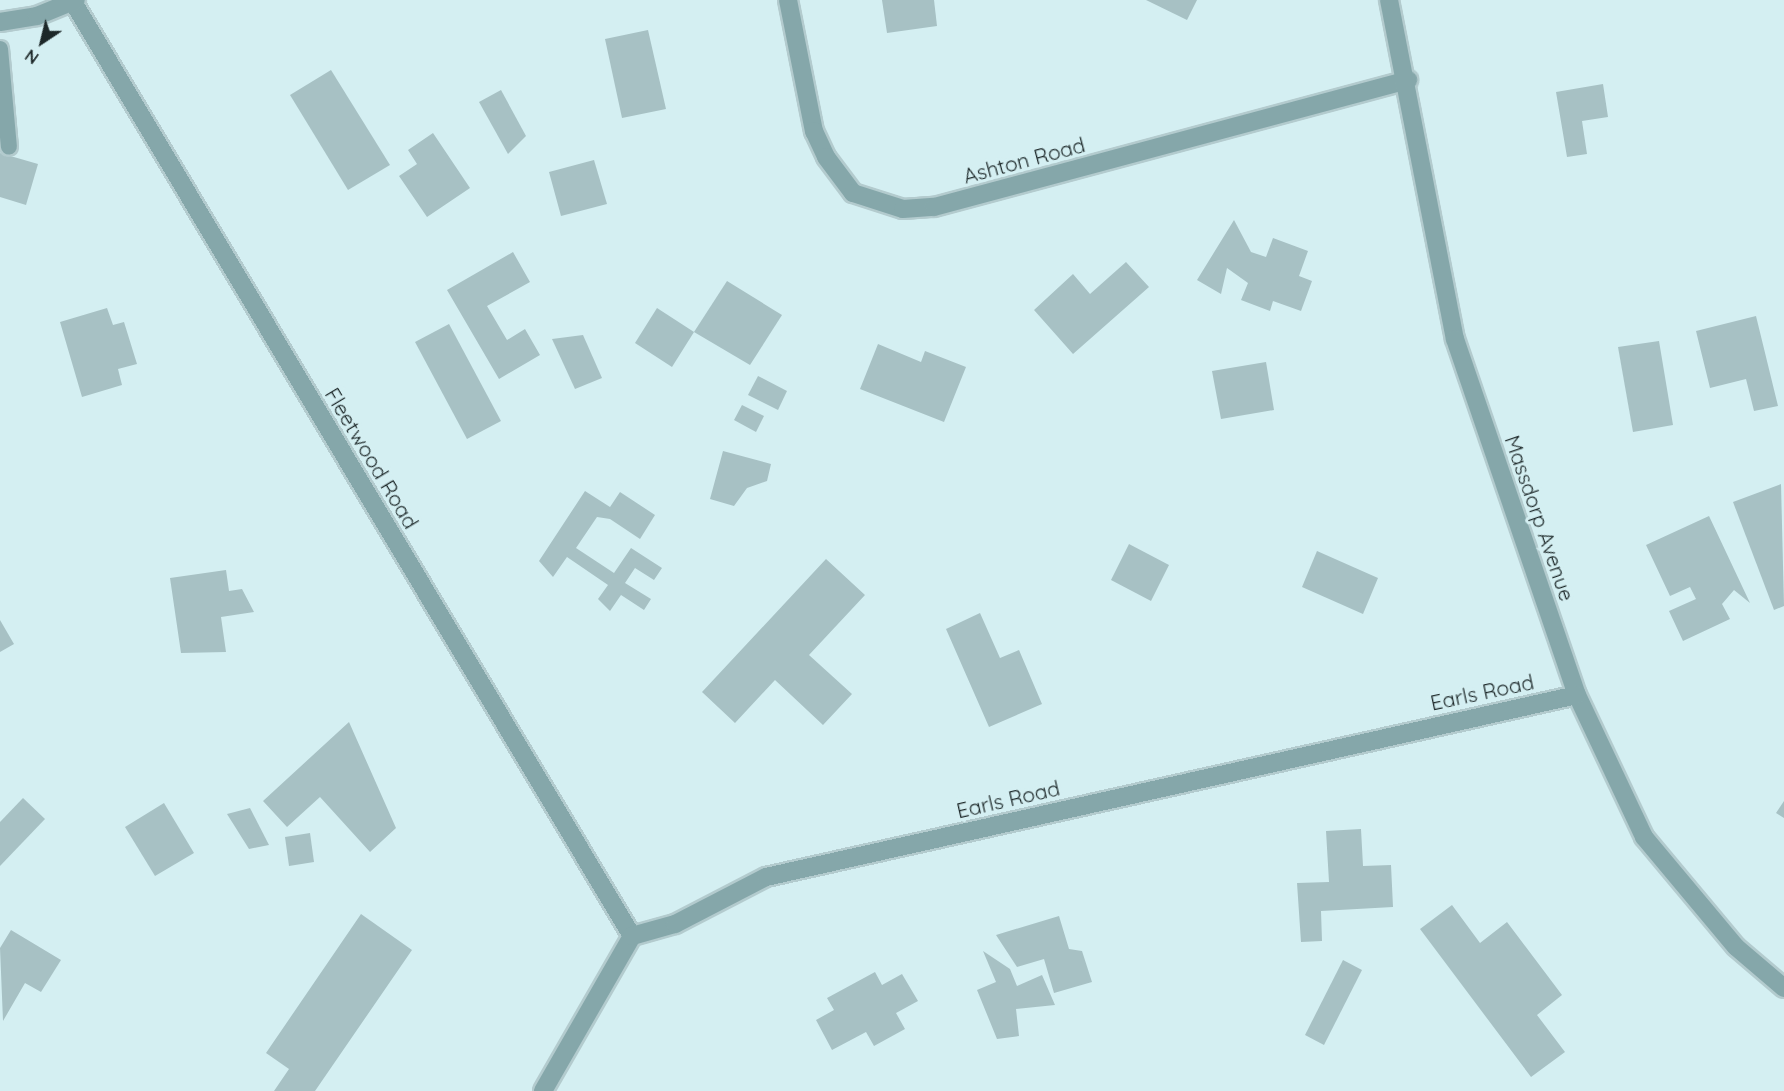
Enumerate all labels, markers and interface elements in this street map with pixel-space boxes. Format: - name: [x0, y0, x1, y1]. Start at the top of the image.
- north arrow: [12, 12, 72, 72]
- text: N: [21, 45, 42, 68]
- street label: Ashton Road: [960, 132, 1088, 188]
- street label: Fleetwood Road: [320, 383, 424, 533]
- street label: Massdorp Avenue: [1500, 432, 1580, 604]
- street label: Earls Road: [1428, 669, 1536, 715]
- street label: Earls Road: [954, 775, 1062, 823]

